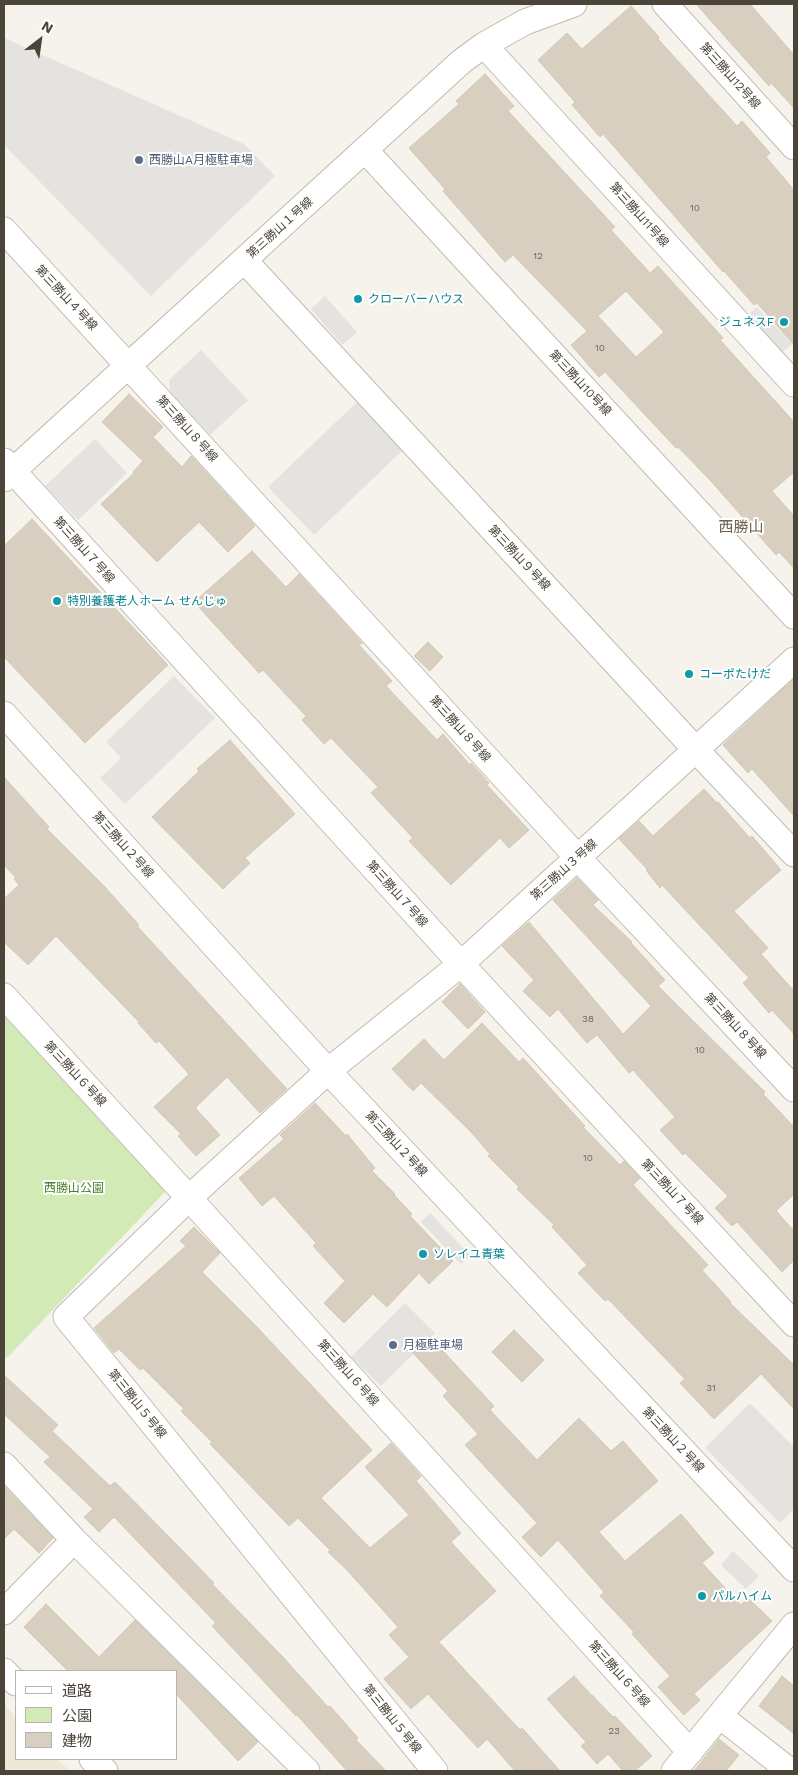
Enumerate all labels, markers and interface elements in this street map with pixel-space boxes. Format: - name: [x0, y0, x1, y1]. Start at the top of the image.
- north arrow: [15, 15, 65, 65]
- text: N: [39, 17, 56, 37]
- street label: 第三勝山12号線: [697, 40, 763, 112]
- place label: 西勝山A月極駐車場: [149, 153, 253, 167]
- marker: 西勝山A月極駐車場: [133, 154, 145, 166]
- street label: 第三勝山11号線: [606, 180, 672, 250]
- street label: 第三勝山１号線: [244, 195, 316, 261]
- house number: 10: [690, 202, 700, 214]
- house number: 12: [533, 250, 543, 262]
- street label: 第三勝山４号線: [32, 262, 100, 334]
- place label: クローバーハウス: [368, 292, 464, 306]
- marker: クローバーハウス: [352, 293, 364, 305]
- place label: ジュネスF: [719, 315, 774, 329]
- marker: ジュネスF: [778, 316, 790, 328]
- house number: 10: [595, 342, 605, 354]
- street label: 第三勝山10号線: [546, 347, 614, 419]
- street label: 第三勝山８号線: [154, 393, 220, 465]
- street label: 第三勝山７号線: [51, 514, 117, 586]
- district label: 西勝山: [719, 519, 763, 537]
- street label: 第三勝山９号線: [485, 522, 553, 594]
- place label: 特別養護老人ホーム せんじゅ: [67, 594, 227, 608]
- marker: 特別養護老人ホーム せんじゅ: [51, 595, 63, 607]
- place label: コーポたけだ: [699, 667, 771, 681]
- marker: コーポたけだ: [683, 668, 695, 680]
- street label: 第三勝山８号線: [427, 693, 493, 765]
- street label: 第三勝山２号線: [90, 809, 156, 881]
- street label: 第三勝山３号線: [528, 837, 600, 903]
- street label: 第三勝山７号線: [364, 858, 430, 930]
- street label: 第三勝山８号線: [701, 990, 769, 1062]
- house number: 38: [582, 1013, 594, 1025]
- street label: 第三勝山６号線: [41, 1038, 109, 1110]
- house number: 10: [695, 1044, 705, 1056]
- street label: 第三勝山２号線: [362, 1108, 430, 1180]
- house number: 10: [583, 1152, 593, 1164]
- street label: 第三勝山７号線: [638, 1156, 706, 1228]
- park label: 西勝山公園: [44, 1181, 104, 1195]
- place label: ソレイユ青葉: [433, 1247, 505, 1261]
- marker: ソレイユ青葉: [417, 1248, 429, 1260]
- street label: 第三勝山６号線: [315, 1337, 381, 1409]
- place label: 月極駐車場: [403, 1338, 463, 1352]
- marker: 月極駐車場: [387, 1339, 399, 1351]
- street label: 第三勝山５号線: [105, 1367, 169, 1441]
- house number: 31: [706, 1382, 716, 1394]
- street label: 第三勝山２号線: [639, 1404, 707, 1476]
- place label: パルハイム: [712, 1589, 772, 1603]
- marker: パルハイム: [696, 1590, 708, 1602]
- street label: 第三勝山６号線: [586, 1638, 652, 1710]
- legend: [15, 1670, 178, 1760]
- text: 道路: [62, 1682, 92, 1700]
- street label: 第三勝山５号線: [360, 1682, 424, 1756]
- text: 公園: [62, 1707, 92, 1725]
- house number: 23: [608, 1725, 620, 1737]
- text: 建物: [62, 1732, 92, 1750]

